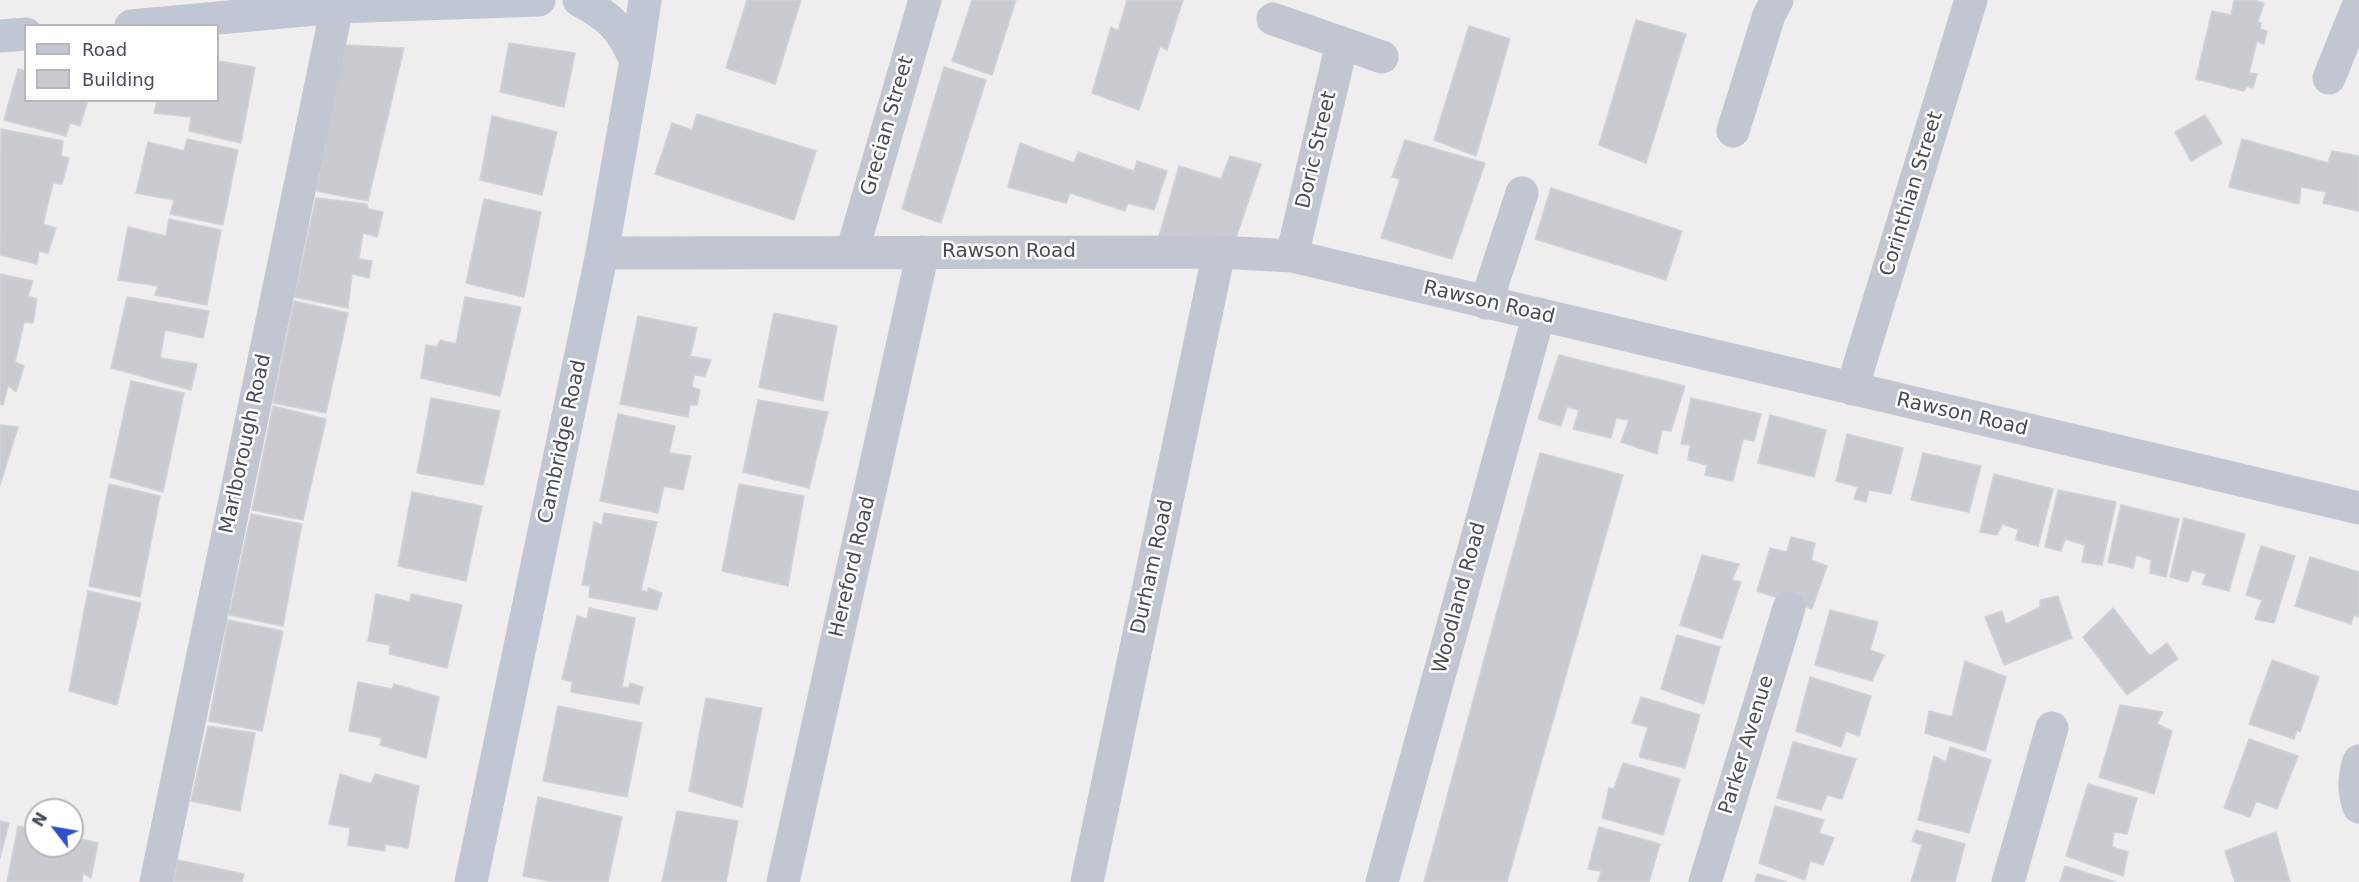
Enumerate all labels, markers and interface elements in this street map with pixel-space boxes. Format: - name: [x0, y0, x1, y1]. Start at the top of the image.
- legend: [24, 24, 219, 102]
- text: Road: [82, 39, 127, 60]
- street label: Grecian Street: [857, 53, 919, 199]
- text: Building: [82, 69, 155, 90]
- street label: Doric Street: [1292, 89, 1342, 211]
- street label: Corinthian Street: [1876, 109, 1948, 279]
- street label: Rawson Road: [942, 240, 1076, 264]
- street label: Rawson Road: [1421, 276, 1557, 330]
- street label: Marlborough Road: [215, 352, 277, 536]
- street label: Cambridge Road: [534, 358, 592, 526]
- street label: Rawson Road: [1894, 388, 2030, 442]
- street label: Hereford Road: [825, 494, 881, 640]
- street label: Durham Road: [1127, 498, 1179, 636]
- street label: Woodland Road: [1428, 520, 1492, 676]
- street label: Parker Avenue: [1715, 673, 1779, 817]
- north arrow: [24, 798, 84, 858]
- text: N: [28, 809, 51, 830]

